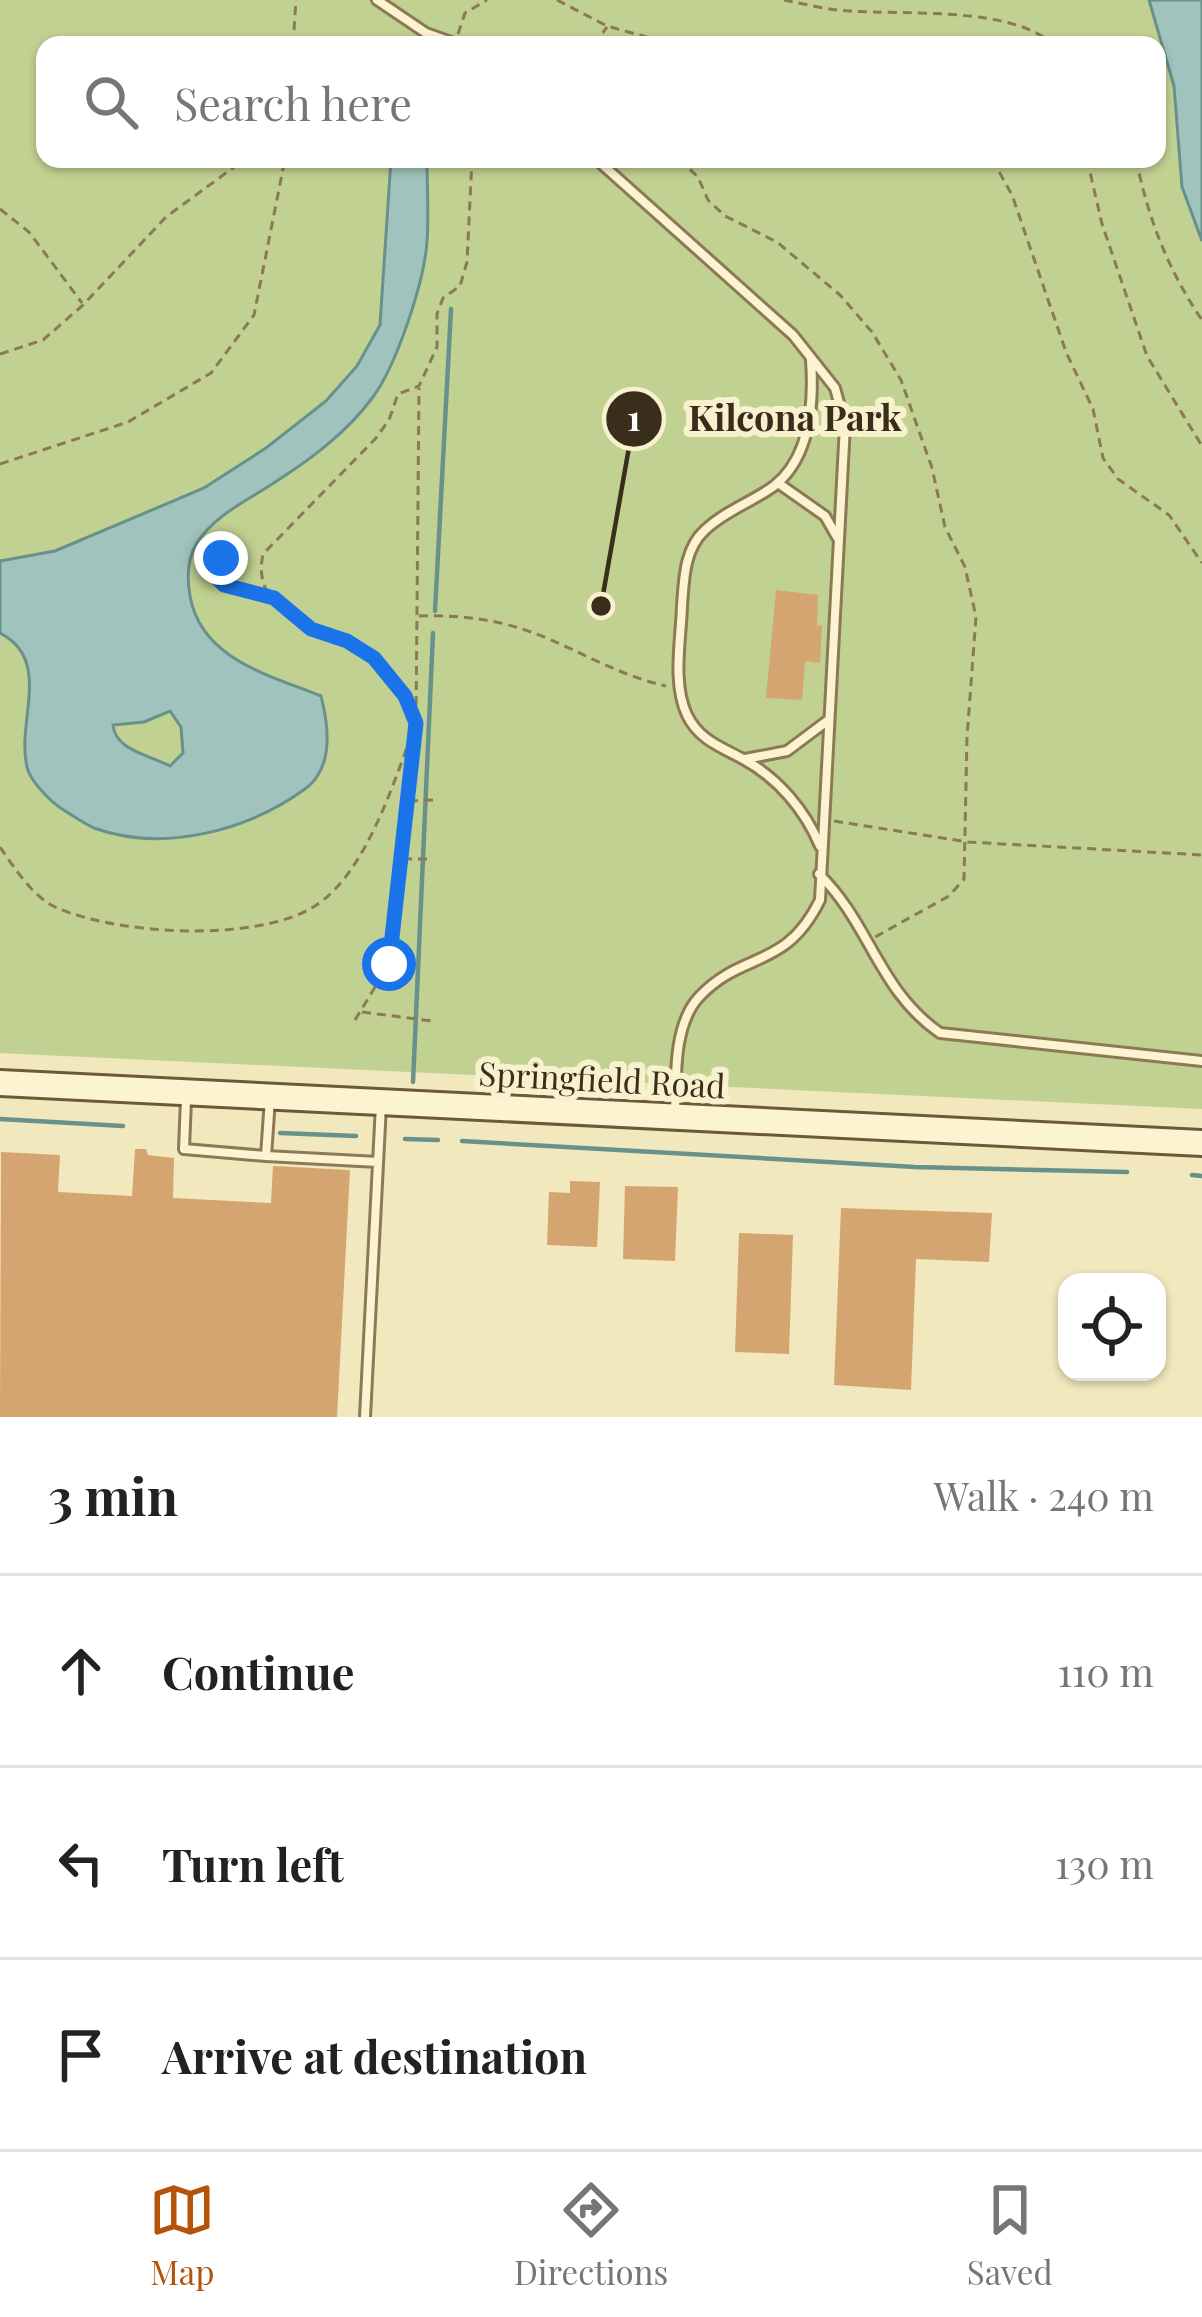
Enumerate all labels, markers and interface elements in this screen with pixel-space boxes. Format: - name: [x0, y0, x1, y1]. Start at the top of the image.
- search box: [36, 36, 1166, 168]
- icon: search: [78, 69, 144, 135]
- text: Search here: [174, 72, 412, 132]
- callout: Kilcona Park: [604, 383, 926, 455]
- text: 1: [627, 392, 641, 440]
- text: Kilcona Park: [688, 392, 903, 440]
- route end: [194, 531, 248, 585]
- route start: [362, 937, 416, 991]
- street label: Springfield Road: [478, 1050, 727, 1106]
- map controls: [1058, 1273, 1166, 1381]
- button: locate: [1058, 1273, 1166, 1381]
- text: 3 min: [48, 1461, 178, 1529]
- text: Walk · 240 m: [934, 1469, 1154, 1521]
- icon: ahead: [48, 1638, 114, 1704]
- text: Continue: [162, 1641, 354, 1701]
- text: 110 m: [1057, 1645, 1154, 1697]
- icon: left: [48, 1830, 114, 1896]
- text: Turn left: [162, 1833, 344, 1893]
- text: 130 m: [1055, 1837, 1154, 1889]
- icon: arrive: [48, 2022, 114, 2088]
- text: Arrive at destination: [162, 2025, 587, 2085]
- tab: Map: [149, 2177, 215, 2293]
- tab: Directions: [514, 2177, 668, 2293]
- tab: Saved: [967, 2177, 1053, 2293]

